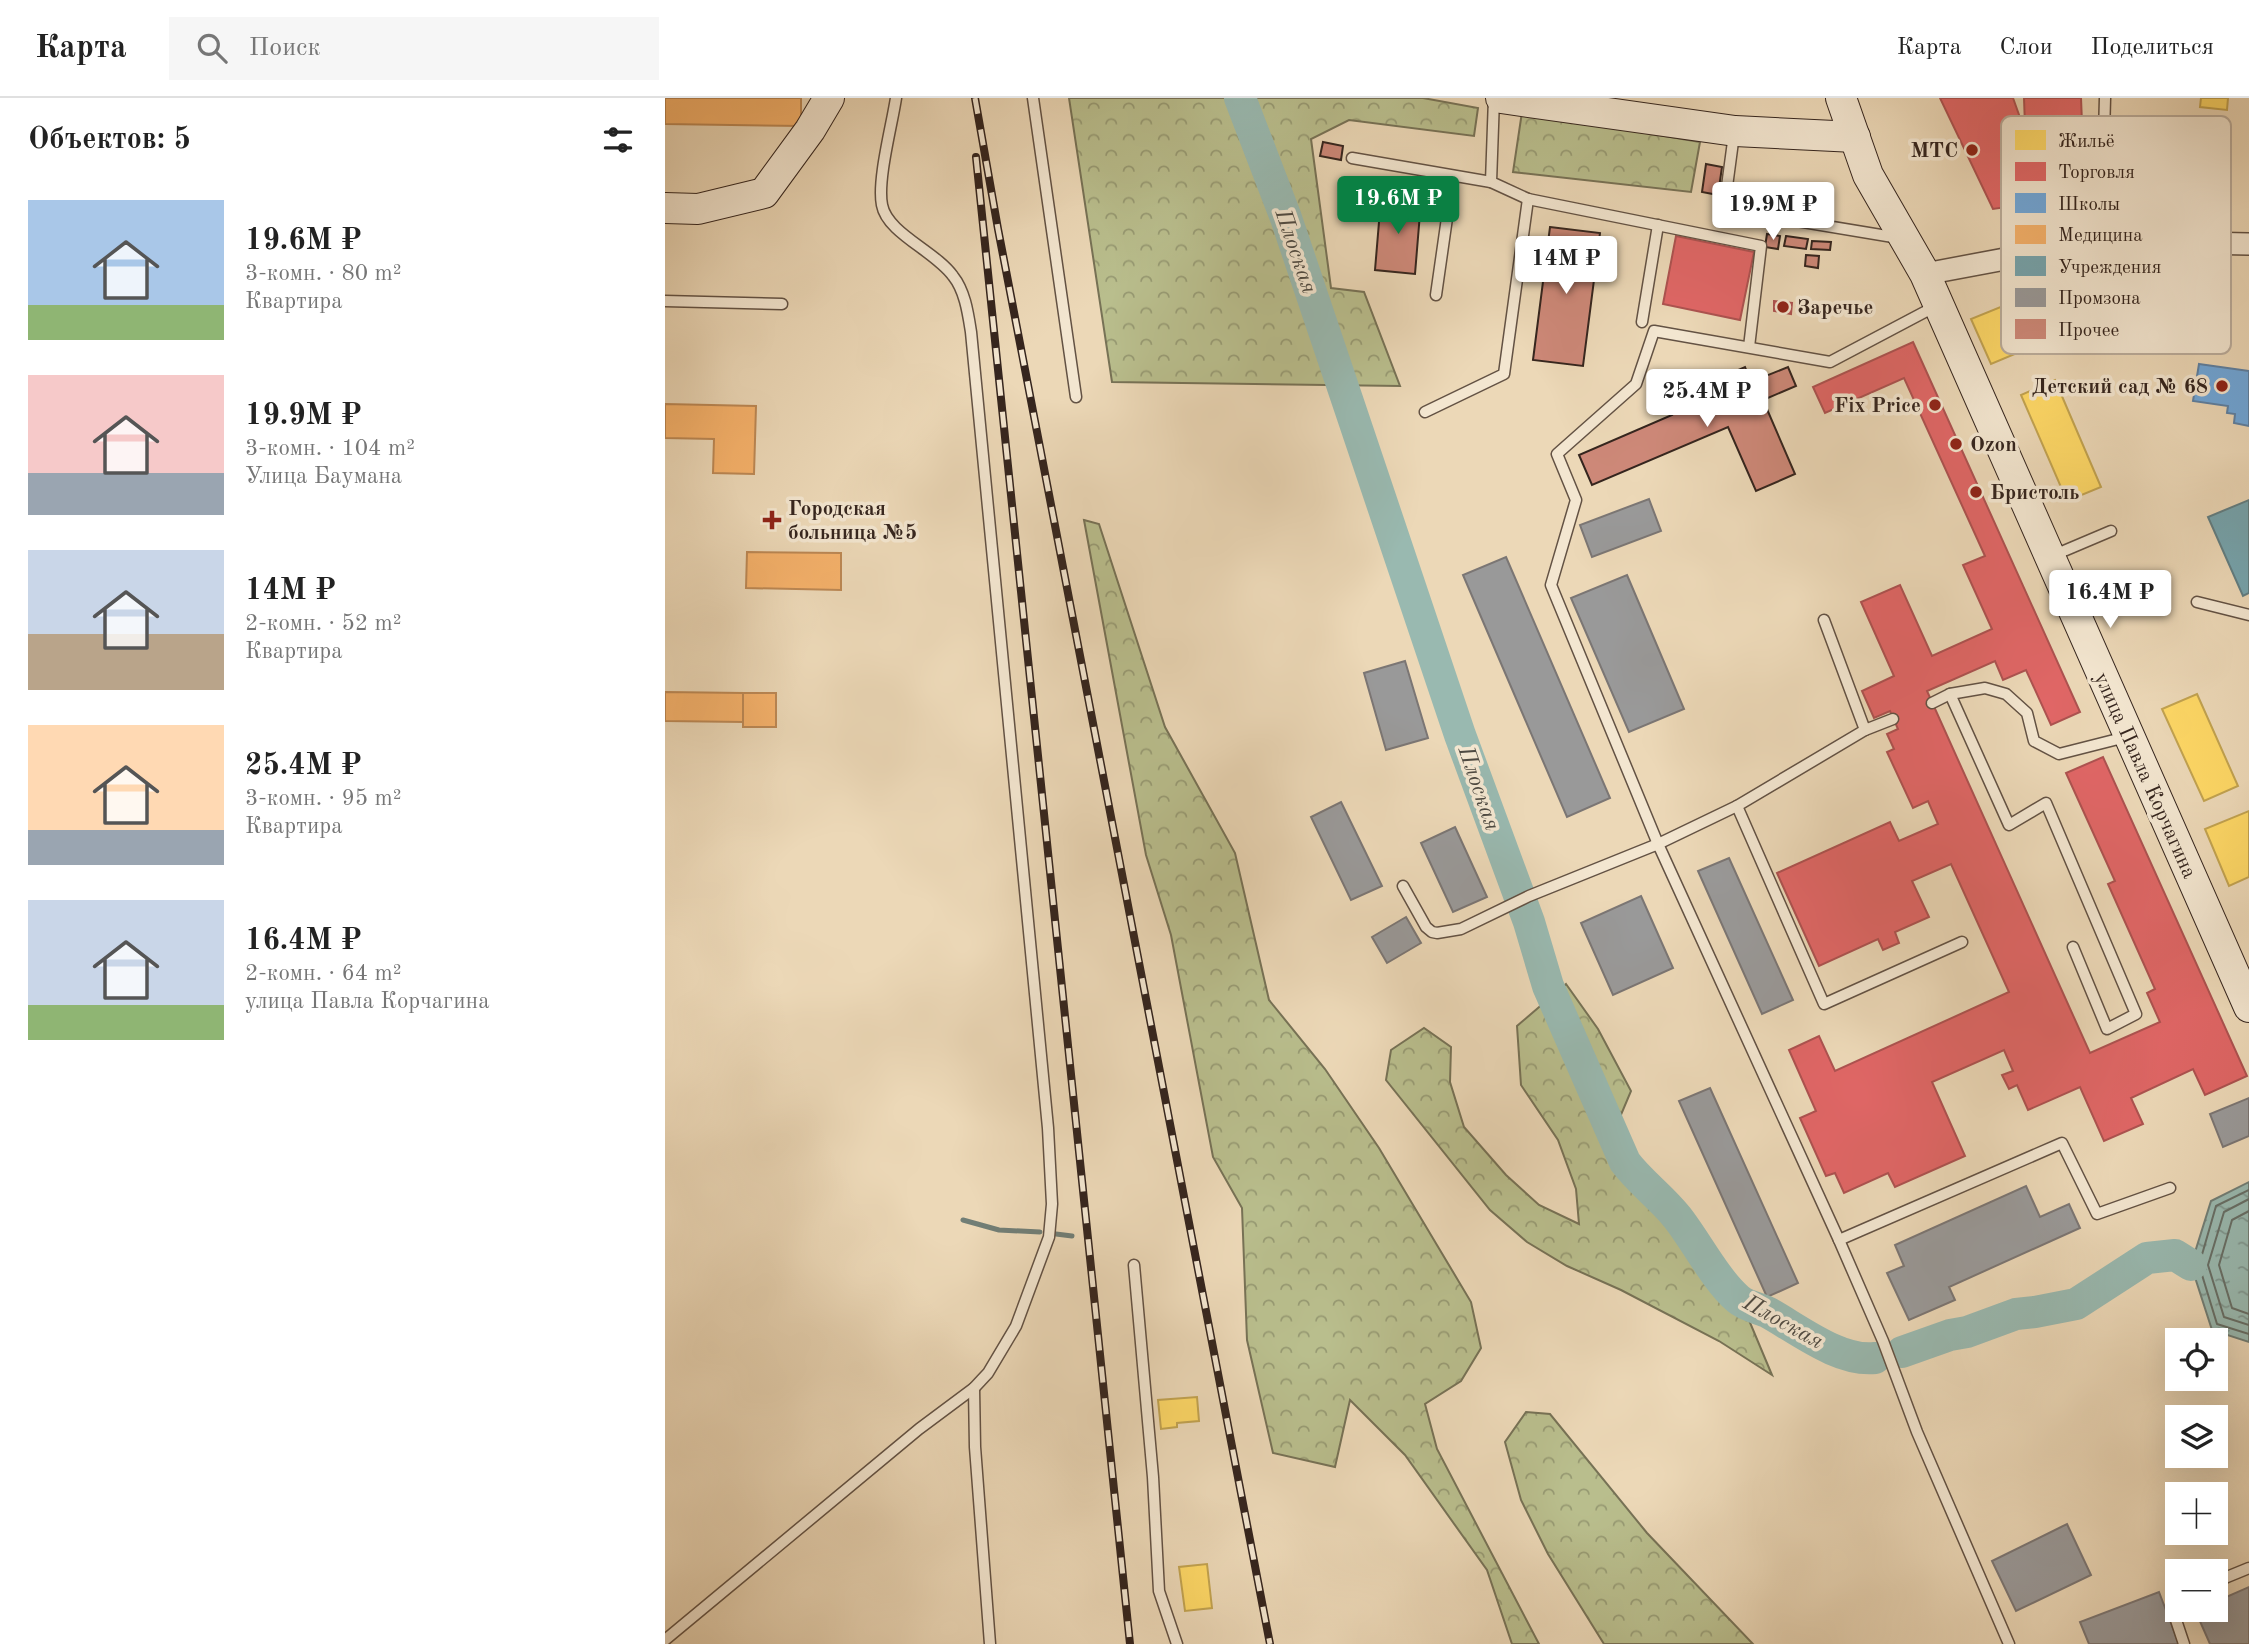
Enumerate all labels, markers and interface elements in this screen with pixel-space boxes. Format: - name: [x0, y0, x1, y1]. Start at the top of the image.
- search box: [169, 17, 659, 80]
- icon: search: [193, 29, 231, 67]
- text: Карта: [35, 32, 127, 65]
- text: Поиск: [249, 35, 321, 61]
- text: Карта: [1897, 36, 1962, 60]
- text: Слои: [2000, 36, 2053, 60]
- text: Поделиться: [2091, 36, 2214, 60]
- legend: [2001, 116, 2231, 354]
- icon: filters: [599, 121, 637, 159]
- text: Объектов: 5: [28, 125, 191, 155]
- text: Жильё: [2058, 133, 2115, 152]
- place label: МТС: [1910, 141, 1958, 162]
- marker: МТС: [1964, 142, 1980, 158]
- text: Торговля: [2058, 164, 2135, 183]
- pin: 19.6M ₽: [1333, 176, 1463, 236]
- pin: 19.9M ₽: [1708, 183, 1838, 242]
- text: 19.6M ₽: [1353, 187, 1443, 210]
- text: 19.9M ₽: [1728, 193, 1818, 216]
- text: Школы: [2058, 196, 2120, 215]
- water label: Плоская: [1270, 205, 1321, 297]
- text: 19.6M ₽: [245, 226, 362, 256]
- text: Медицина: [2058, 227, 2143, 246]
- icon: home: [84, 228, 168, 312]
- pin: 14M ₽: [1517, 236, 1615, 296]
- text: 14M ₽: [1531, 247, 1601, 270]
- text: Учреждения: [2058, 259, 2161, 278]
- text: 3-комн. · 80 m²: [245, 262, 402, 285]
- text: Квартира: [245, 290, 343, 313]
- text: Промзона: [2058, 290, 2141, 309]
- place label: Заречье: [1797, 298, 1873, 319]
- marker: Заречье: [1775, 299, 1791, 315]
- text: Прочее: [2058, 322, 2119, 341]
- pin: 25.4M ₽: [1642, 370, 1772, 429]
- place label: Детский сад № 68: [2032, 377, 2208, 398]
- marker: Детский сад № 68: [2214, 378, 2230, 394]
- text: 25.4M ₽: [1662, 380, 1752, 403]
- place label: Fix Price: [1834, 396, 1921, 417]
- marker: Fix Price: [1927, 397, 1943, 413]
- text: 19.9M ₽: [245, 401, 362, 431]
- icon: home: [84, 403, 168, 487]
- place label: Ozon: [1970, 435, 2017, 456]
- marker: Ozon: [1948, 436, 1964, 452]
- text: 3-комн. · 104 m²: [245, 437, 415, 460]
- text: Улица Баумана: [245, 465, 402, 488]
- place label: Бристоль: [1990, 483, 2079, 504]
- marker: Бристоль: [1968, 484, 1984, 500]
- place label: Городская больница №5: [788, 499, 917, 544]
- marker: Городская больница №5: [762, 510, 782, 530]
- pin: 16.4M ₽: [2045, 570, 2175, 630]
- text: 14M ₽: [245, 576, 336, 606]
- icon: home: [84, 578, 168, 662]
- text: 16.4M ₽: [2065, 581, 2155, 604]
- text: 2-комн. · 52 m²: [245, 612, 402, 635]
- text: Квартира: [245, 640, 343, 663]
- street label: улица Павла Корчагина: [2090, 669, 2200, 882]
- water label: Плоская: [1453, 742, 1504, 834]
- text: 25.4M ₽: [245, 751, 362, 781]
- icon: home: [84, 753, 168, 837]
- text: 3-комн. · 95 m²: [245, 787, 402, 810]
- text: Квартира: [245, 815, 343, 838]
- text: 16.4M ₽: [245, 926, 362, 956]
- icon: home: [84, 928, 168, 1012]
- text: 2-комн. · 64 m²: [245, 962, 402, 985]
- text: улица Павла Корчагина: [245, 990, 490, 1013]
- water label: Плоская: [1738, 1290, 1827, 1354]
- map controls: [2165, 1328, 2228, 1622]
- button: locate: [2165, 1328, 2228, 1391]
- button: layers: [2165, 1405, 2228, 1468]
- button: +: [2165, 1482, 2228, 1545]
- button: −: [2165, 1559, 2228, 1622]

